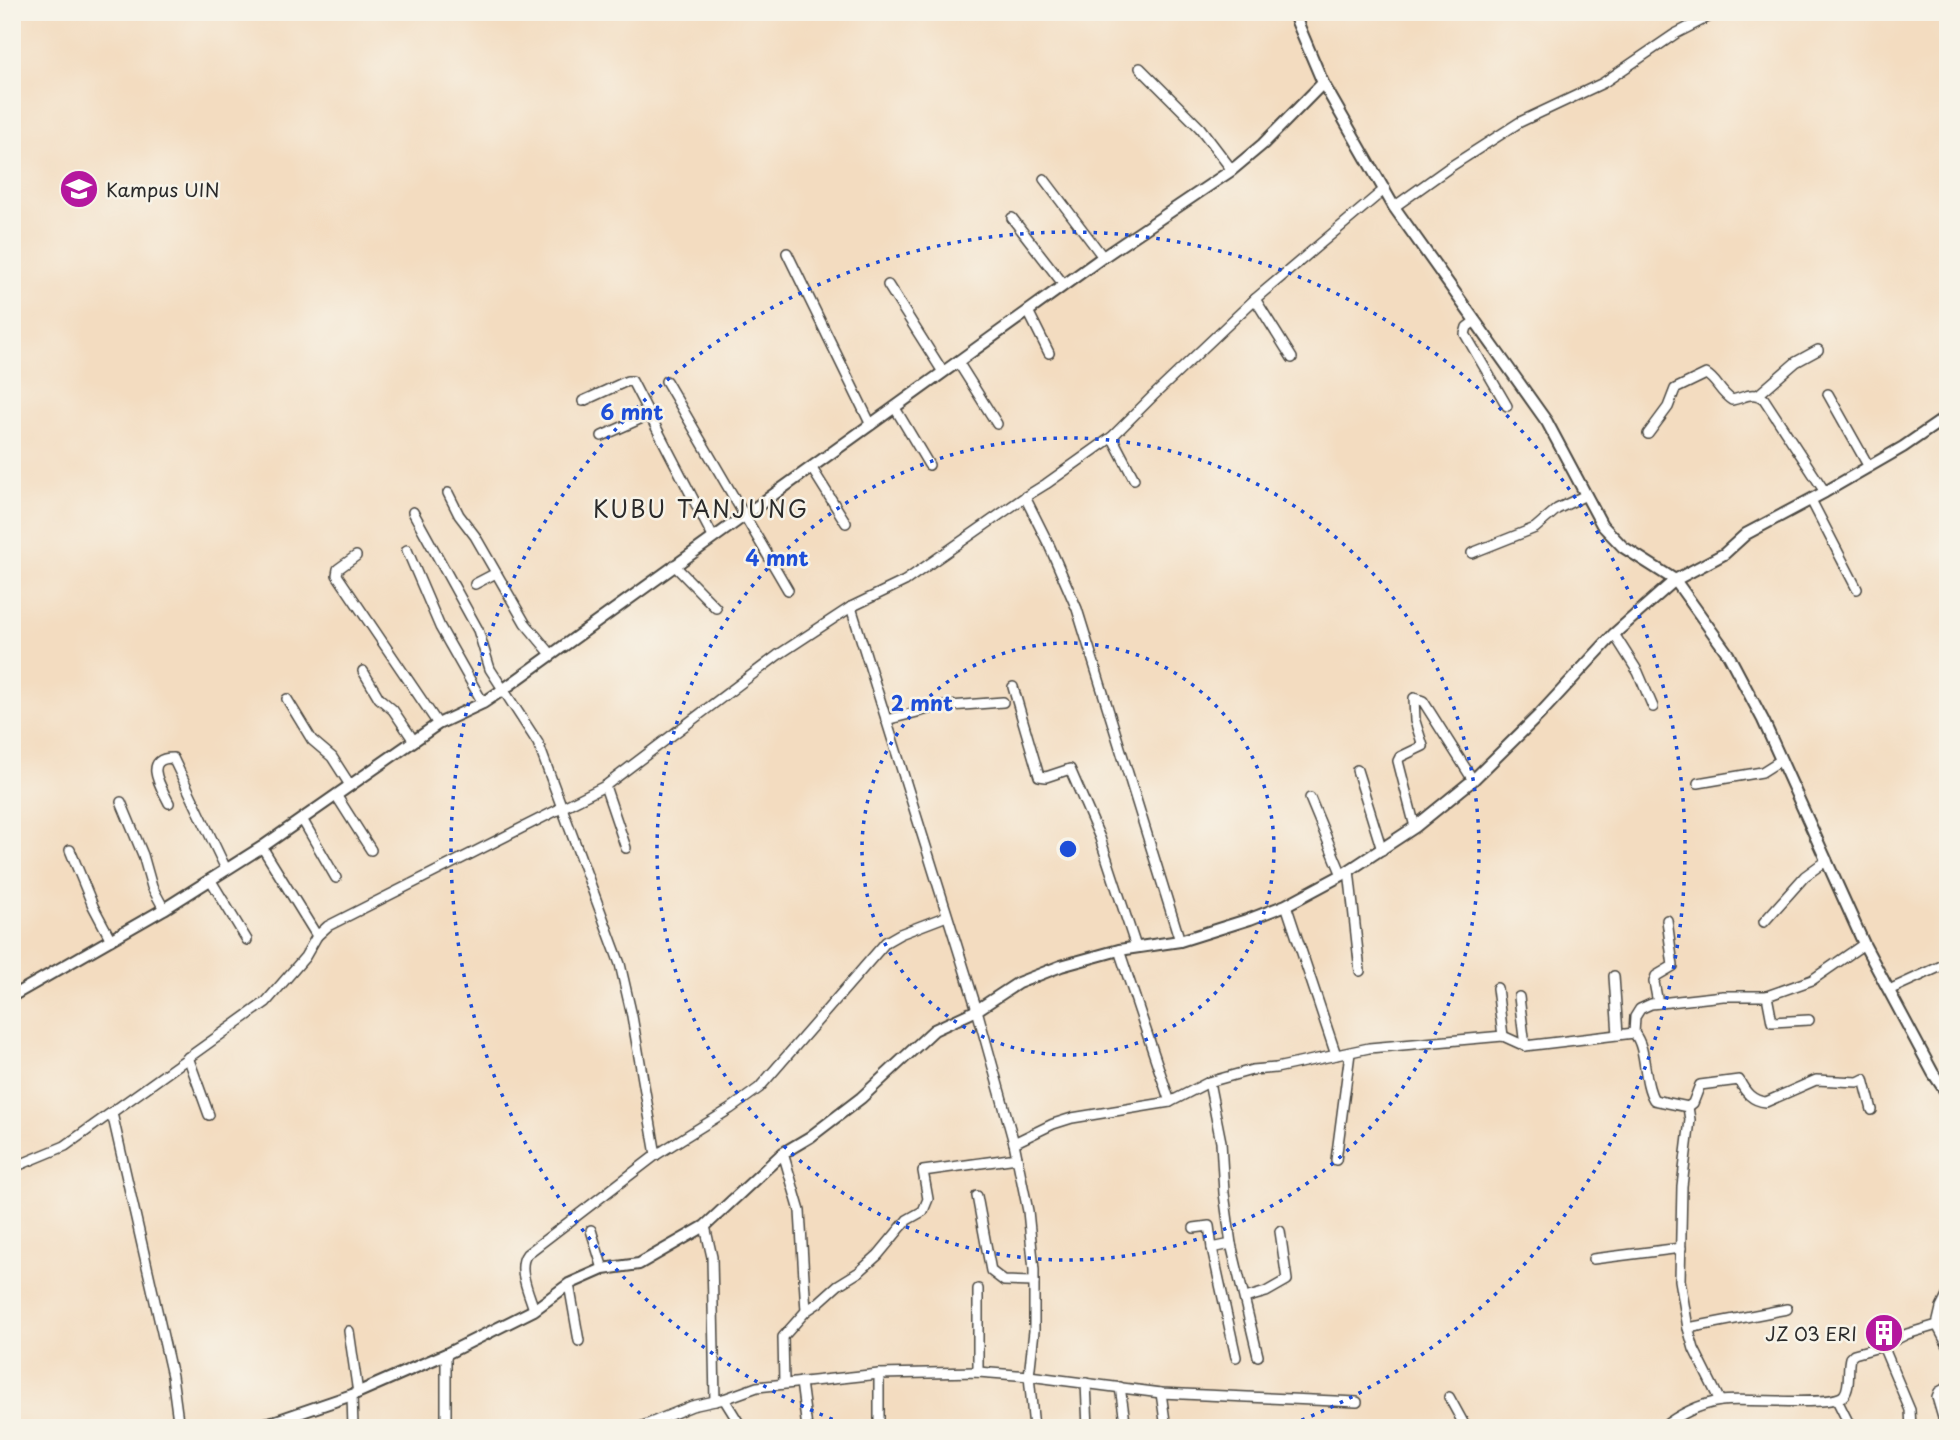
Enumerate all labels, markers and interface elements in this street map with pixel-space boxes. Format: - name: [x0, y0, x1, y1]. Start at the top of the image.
- school or university icon: Kampus UIN: [58, 168, 100, 210]
- place label: Kampus UIN: [106, 175, 220, 203]
- text: 6 mnt: [601, 395, 664, 427]
- district label: KUBU TANJUNG: [593, 491, 809, 526]
- text: 4 mnt: [745, 541, 809, 573]
- text: 2 mnt: [891, 686, 953, 718]
- centre of rings: [1056, 837, 1080, 861]
- building icon: JZ 03 ERI: [1863, 1312, 1905, 1354]
- place label: JZ 03 ERI: [1765, 1319, 1857, 1347]

